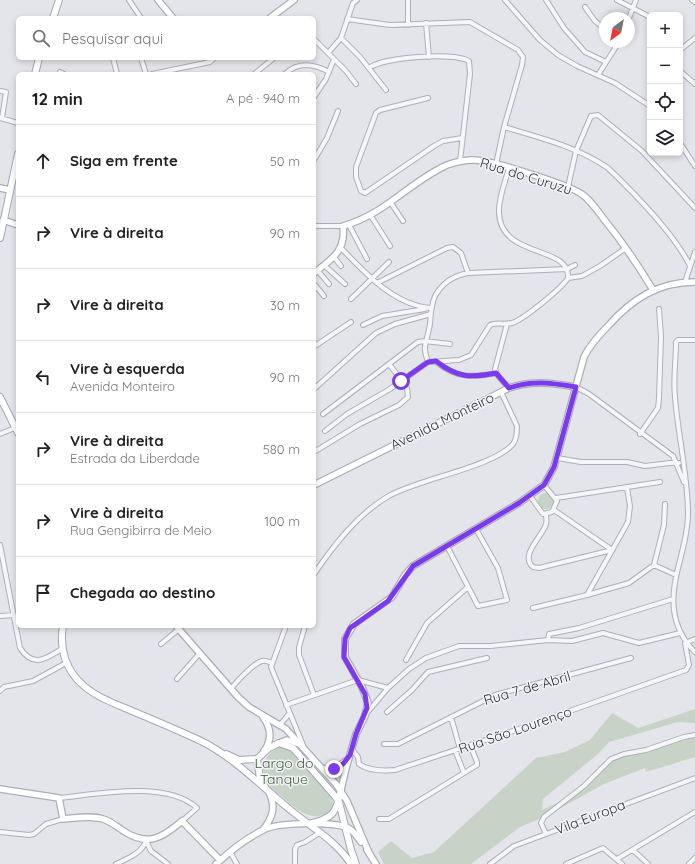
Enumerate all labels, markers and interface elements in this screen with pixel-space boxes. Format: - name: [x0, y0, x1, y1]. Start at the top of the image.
- north arrow: [599, 12, 635, 48]
- map controls: [647, 12, 683, 156]
- button: +: [647, 12, 683, 48]
- search box: [16, 16, 316, 60]
- icon: search: [30, 27, 52, 49]
- text: Pesquisar aqui: [62, 29, 163, 48]
- button: −: [647, 48, 683, 84]
- button: locate: [647, 84, 683, 120]
- text: 12 min: [32, 88, 83, 109]
- text: A pé · 940 m: [226, 90, 300, 106]
- button: layers: [647, 120, 683, 156]
- icon: ahead: [32, 150, 54, 172]
- text: Siga em frente: [70, 151, 178, 170]
- text: 50 m: [270, 153, 300, 169]
- street label: Rua do Curuzu: [478, 153, 574, 199]
- icon: right: [32, 222, 54, 244]
- text: Vire à direita: [70, 223, 164, 242]
- text: 90 m: [270, 225, 300, 241]
- icon: right: [32, 294, 54, 316]
- text: Vire à direita: [70, 295, 164, 314]
- text: 30 m: [270, 297, 300, 313]
- text: Vire à esquerda: [70, 359, 185, 378]
- icon: left: [32, 366, 54, 388]
- text: 90 m: [270, 369, 300, 385]
- route start: [392, 372, 410, 390]
- text: Avenida Monteiro: [70, 378, 175, 394]
- street label: Avenida Monteiro: [387, 388, 497, 454]
- text: Vire à direita: [70, 431, 164, 450]
- icon: right: [32, 438, 54, 460]
- text: 580 m: [263, 441, 300, 457]
- text: Estrada da Liberdade: [70, 450, 200, 466]
- text: Vire à direita: [70, 503, 164, 522]
- icon: right: [32, 510, 54, 532]
- text: 100 m: [264, 513, 300, 529]
- text: Rua Gengibirra de Meio: [70, 522, 212, 538]
- icon: arrive: [32, 582, 54, 604]
- text: Chegada ao destino: [70, 583, 215, 602]
- street label: Rua 7 de Abril: [481, 667, 573, 709]
- street label: Rua São Lourenço: [456, 702, 574, 758]
- park label: Largo do Tanque: [255, 754, 313, 788]
- route end: [325, 760, 343, 778]
- street label: Vila Europa: [552, 795, 628, 839]

